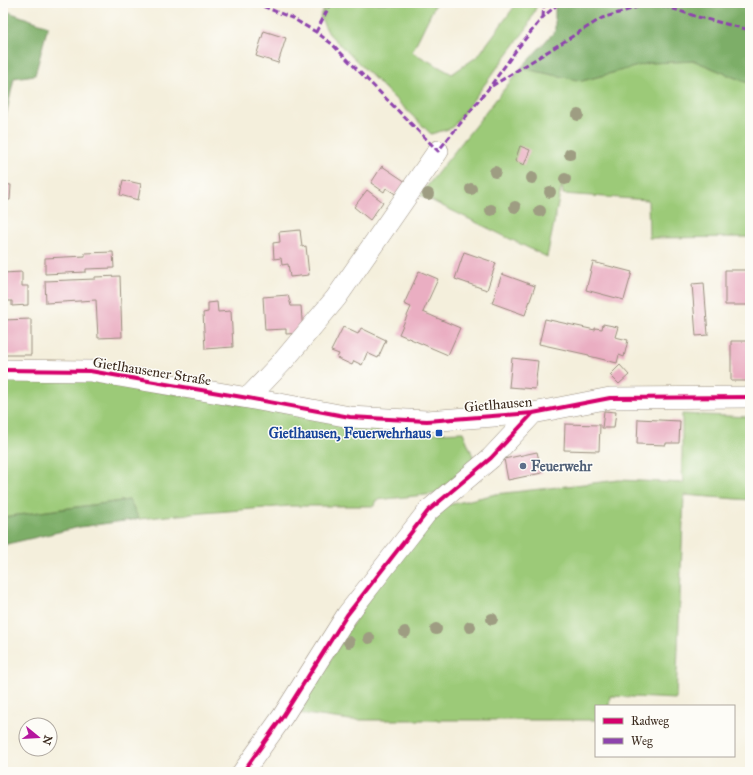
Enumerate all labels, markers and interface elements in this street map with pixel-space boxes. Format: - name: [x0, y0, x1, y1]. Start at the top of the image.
- street label: Gietlhausener Straße: [92, 354, 212, 389]
- street label: Gietlhausen: [463, 393, 533, 416]
- place label: Gietlhausen, Feuerwehrhaus: [269, 425, 431, 442]
- marker: Gietlhausen, Feuerwehrhaus: [434, 428, 444, 438]
- place label: Feuerwehr: [531, 458, 593, 475]
- marker: Feuerwehr: [518, 461, 528, 471]
- legend: [595, 705, 735, 757]
- text: Radweg: [631, 714, 669, 729]
- north arrow: [18, 717, 58, 757]
- text: N: [39, 733, 55, 747]
- text: Weg: [631, 734, 653, 749]

